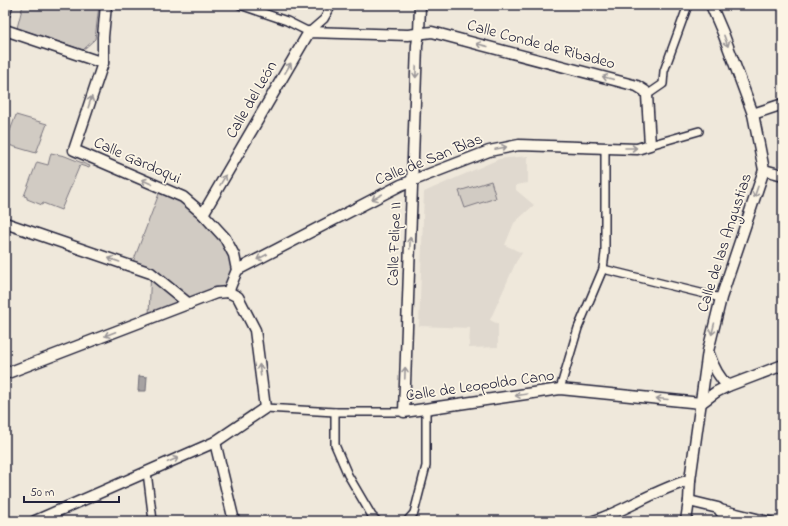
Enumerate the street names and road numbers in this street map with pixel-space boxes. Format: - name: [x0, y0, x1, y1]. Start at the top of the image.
- street label: Calle Conde de Ribadeo: [464, 14, 618, 76]
- street label: Calle del León: [220, 57, 284, 143]
- street label: Calle de San Blas: [372, 127, 486, 193]
- street label: Calle Gardoqui: [89, 131, 185, 191]
- street label: Calle de las Angustias: [691, 170, 759, 316]
- street label: Calle Felipe II: [382, 201, 408, 287]
- street label: Calle de Leopoldo Cano: [404, 364, 556, 408]

